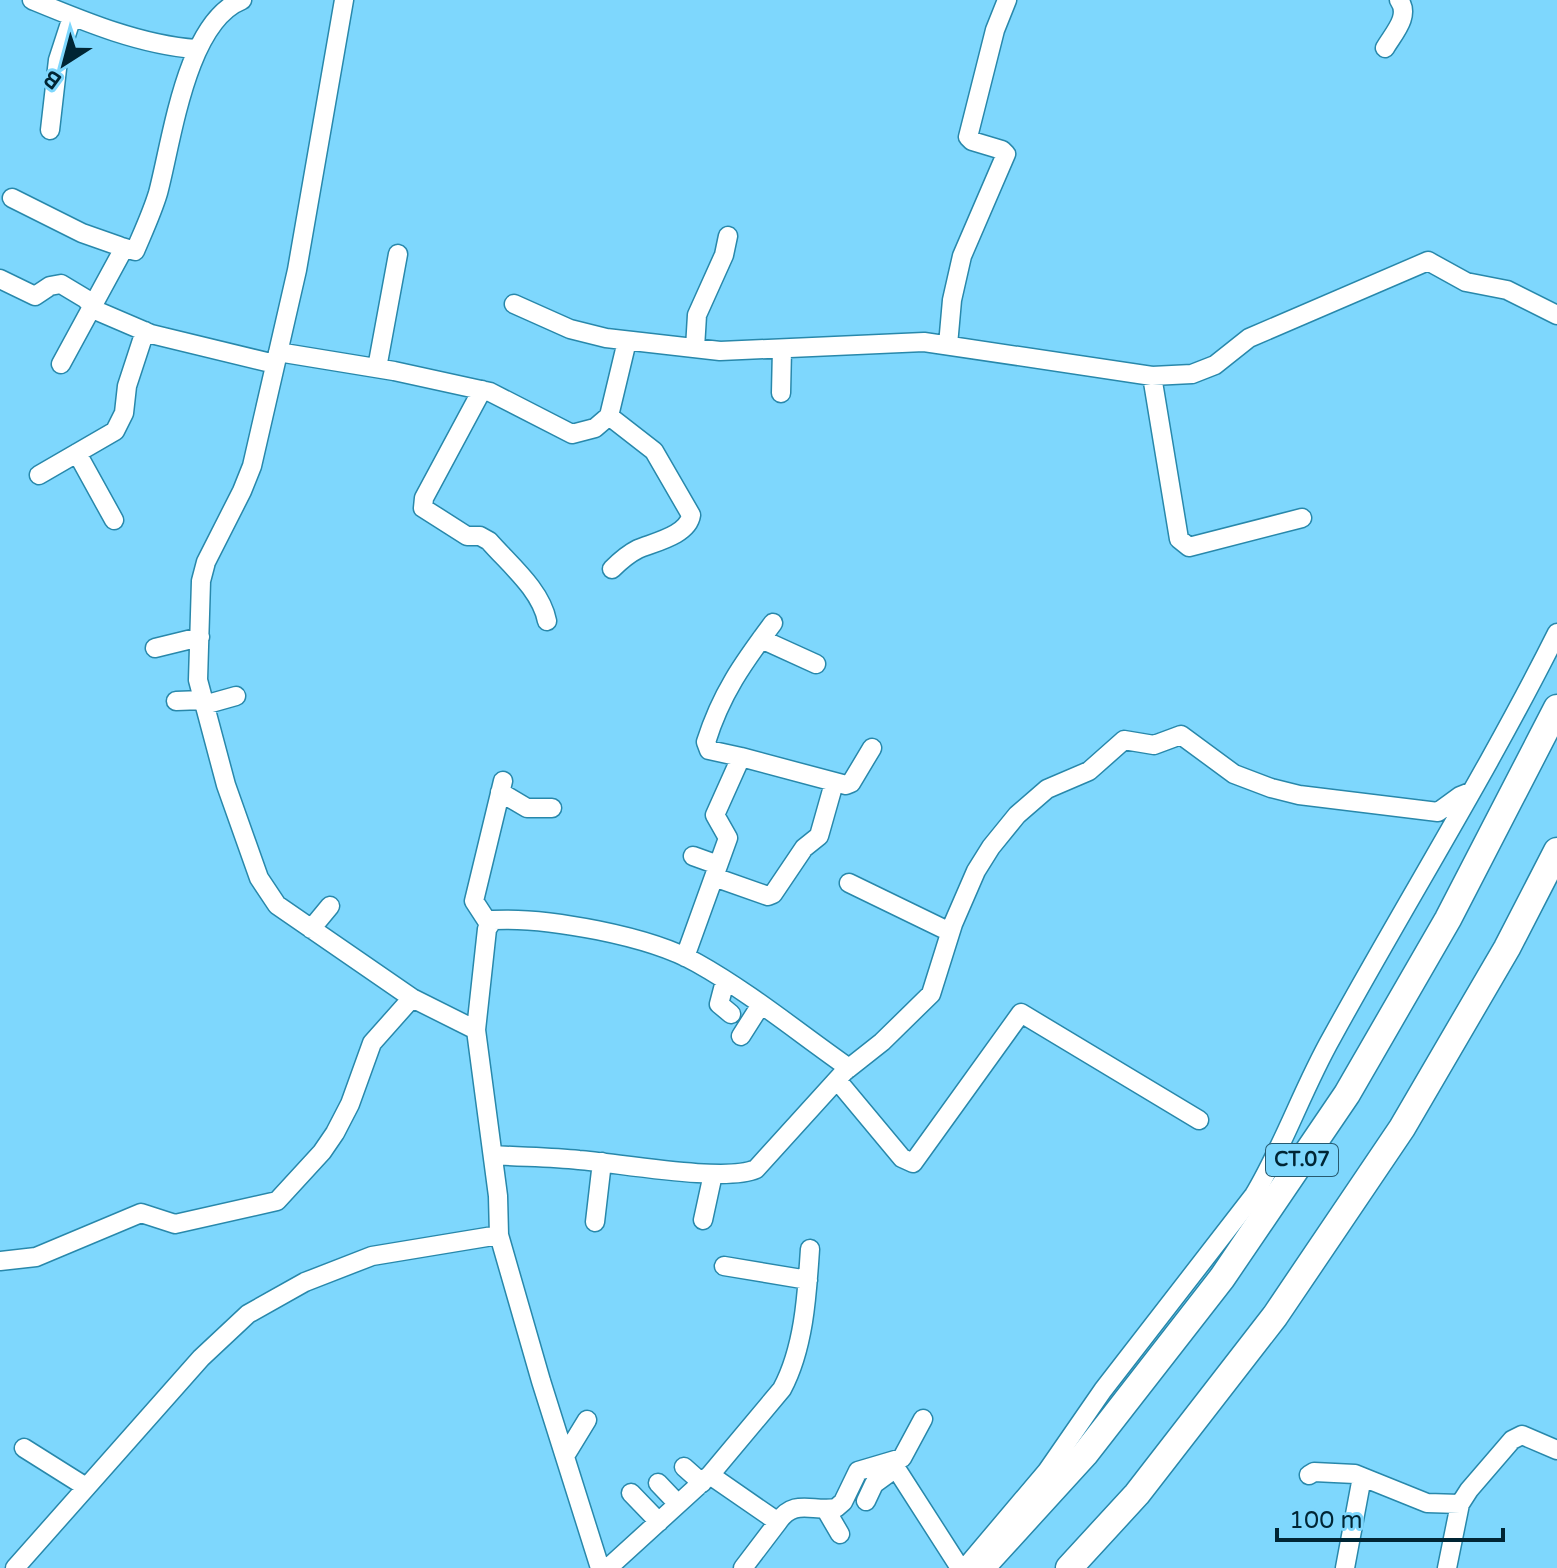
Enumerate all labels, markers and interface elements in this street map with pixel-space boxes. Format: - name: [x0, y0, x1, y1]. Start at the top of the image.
- north arrow: [24, 24, 104, 104]
- text: B: [39, 64, 67, 94]
- road number: CT.07: [1266, 1144, 1338, 1176]
- scale bar: [1277, 1492, 1503, 1542]
- text: 100 m: [1289, 1506, 1363, 1535]

